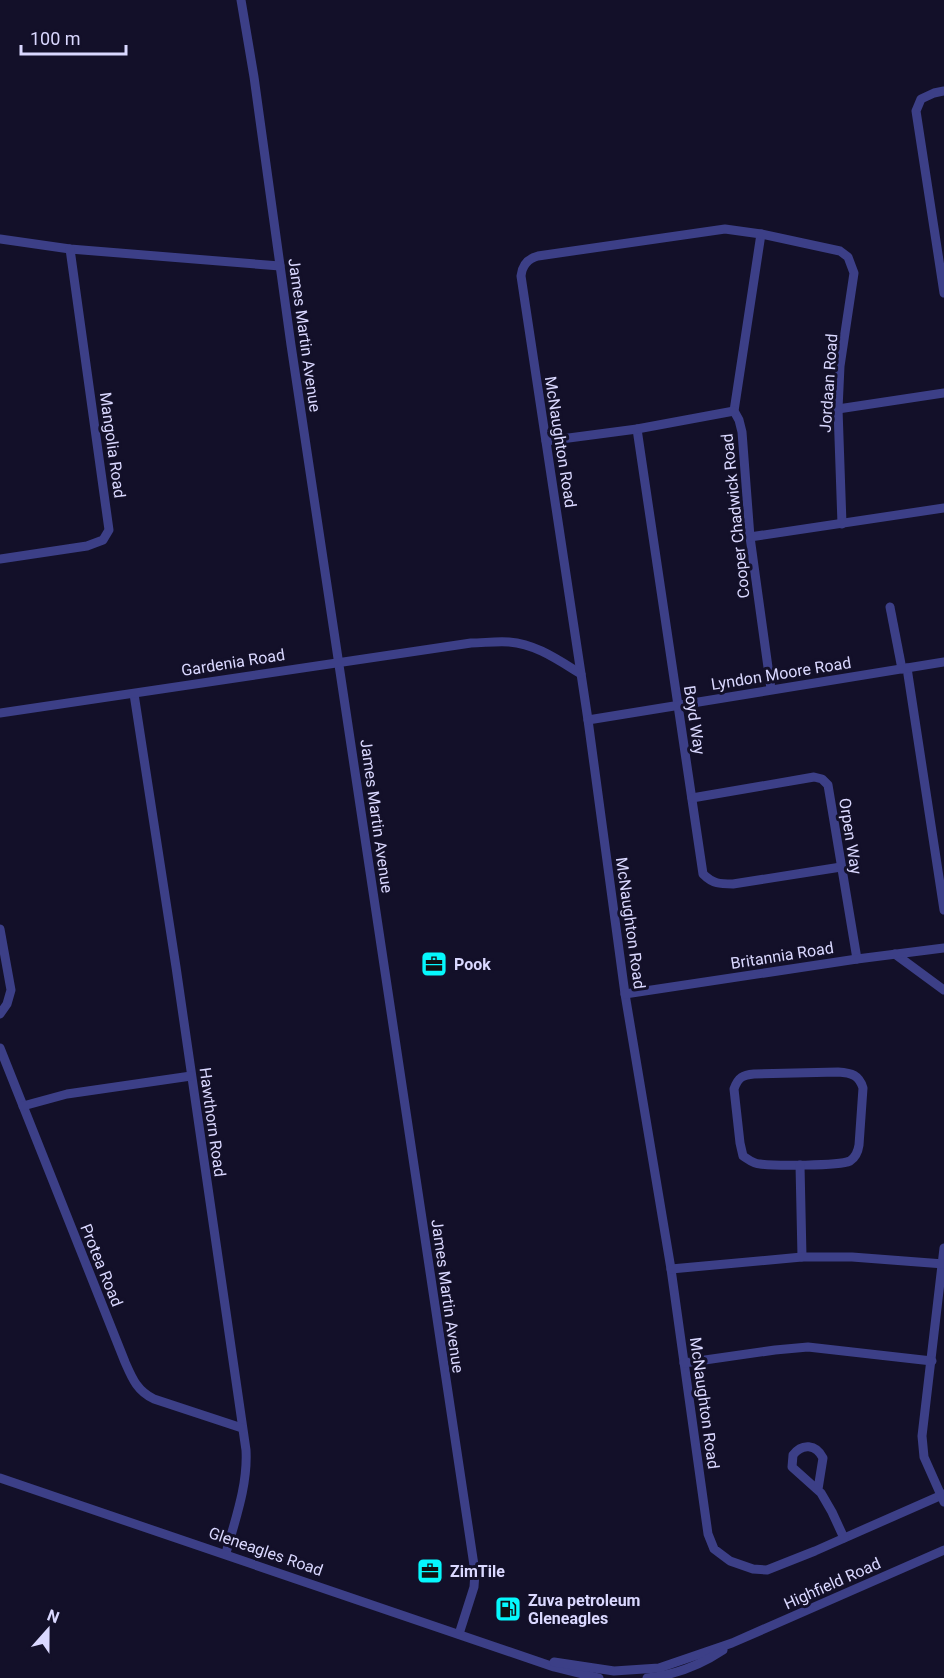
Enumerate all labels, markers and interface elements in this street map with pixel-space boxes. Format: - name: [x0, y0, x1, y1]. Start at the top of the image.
- scale bar: [21, 18, 126, 56]
- text: 100 m: [30, 28, 81, 49]
- street label: James Martin Avenue: [284, 257, 325, 413]
- street label: Jordaan Road: [816, 333, 841, 433]
- street label: McNaughton Road: [541, 375, 580, 509]
- street label: Mangolia Road: [96, 391, 129, 499]
- street label: Cooper Chadwick Road: [717, 433, 754, 599]
- street label: Gardenia Road: [180, 645, 286, 680]
- street label: Lyndon Moore Road: [710, 653, 852, 694]
- street label: Boyd Way: [680, 684, 709, 756]
- street label: James Martin Avenue: [356, 738, 397, 894]
- street label: Orpen Way: [835, 797, 866, 876]
- street label: McNaughton Road: [612, 856, 649, 990]
- street label: Britannia Road: [729, 938, 835, 973]
- office icon: Pook: [419, 949, 449, 979]
- place label: Pook: [454, 955, 491, 974]
- street label: Hawthorn Road: [195, 1066, 230, 1178]
- street label: James Martin Avenue: [427, 1218, 468, 1374]
- street label: Protea Road: [76, 1221, 127, 1309]
- street label: McNaughton Road: [686, 1336, 723, 1470]
- street label: Gleneagles Road: [206, 1523, 325, 1580]
- street label: Highfield Road: [781, 1554, 884, 1613]
- office icon: ZimTile: [415, 1556, 445, 1586]
- place label: ZimTile: [450, 1562, 505, 1581]
- place label: Zuva petroleum Gleneagles: [528, 1591, 640, 1628]
- fuel station icon: Zuva petroleum Gleneagles: [493, 1594, 523, 1624]
- north arrow: [18, 1600, 78, 1660]
- text: N: [45, 1606, 62, 1627]

